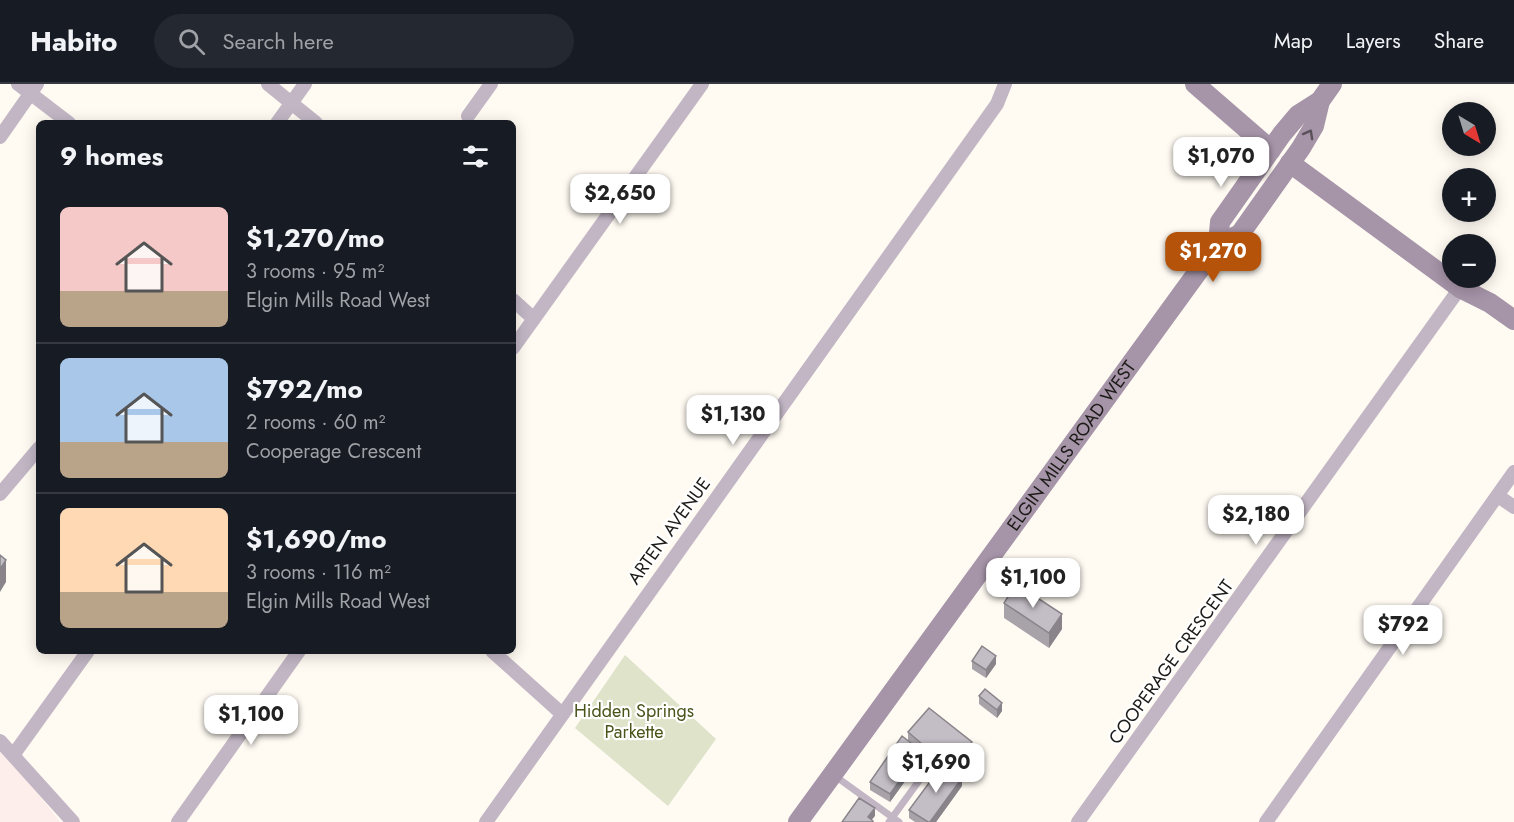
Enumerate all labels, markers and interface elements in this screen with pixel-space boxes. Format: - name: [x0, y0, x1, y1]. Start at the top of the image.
- search box: [154, 14, 574, 68]
- text: Habito: [30, 21, 118, 62]
- icon: search: [175, 25, 208, 58]
- text: Search here: [223, 25, 334, 57]
- text: Map: [1274, 26, 1313, 56]
- text: Layers: [1346, 26, 1401, 56]
- text: Share: [1434, 26, 1484, 56]
- north arrow: [1442, 102, 1496, 156]
- map controls: [1442, 102, 1496, 288]
- one-way arrow: [1302, 130, 1313, 140]
- text: 9 homes: [60, 137, 163, 175]
- pin: $1,070: [1172, 137, 1270, 188]
- icon: filters: [459, 140, 492, 173]
- text: $1,070: [1187, 142, 1255, 171]
- button: +: [1442, 168, 1496, 222]
- pin: $2,650: [571, 174, 669, 225]
- text: $2,650: [584, 179, 656, 208]
- text: $1,270/mo: [246, 219, 384, 257]
- icon: home: [108, 231, 180, 303]
- pin: $1,270: [1164, 232, 1262, 283]
- button: −: [1442, 234, 1496, 288]
- text: $1,270: [1179, 237, 1247, 266]
- text: 3 rooms · 95 m²: [246, 257, 384, 286]
- text: Elgin Mills Road West: [246, 286, 430, 315]
- street label: ELGIN MILLS ROAD WEST: [1001, 355, 1142, 536]
- text: $792/mo: [246, 370, 363, 408]
- icon: home: [108, 382, 180, 454]
- pin: $1,130: [684, 395, 782, 446]
- text: $1,130: [701, 400, 765, 429]
- text: 2 rooms · 60 m²: [246, 408, 385, 437]
- text: Cooperage Crescent: [246, 437, 421, 466]
- street label: ARTEN AVENUE: [621, 472, 717, 590]
- pin: $2,180: [1207, 495, 1305, 546]
- text: $2,180: [1222, 500, 1290, 529]
- text: $1,690/mo: [246, 520, 386, 558]
- icon: home: [108, 532, 180, 604]
- text: 3 rooms · 116 m²: [246, 558, 391, 587]
- pin: $1,100: [984, 558, 1082, 609]
- text: $1,100: [1000, 563, 1066, 592]
- street label: COOPERAGE CRESCENT: [1102, 574, 1240, 750]
- text: Elgin Mills Road West: [246, 587, 430, 616]
- pin: $792: [1367, 605, 1439, 656]
- text: $792: [1378, 610, 1429, 639]
- pin: $1,100: [202, 695, 300, 746]
- park label: Hidden Springs Parkette: [574, 698, 694, 745]
- text: $1,100: [218, 700, 284, 729]
- pin: $1,690: [887, 743, 985, 794]
- text: $1,690: [901, 748, 971, 777]

